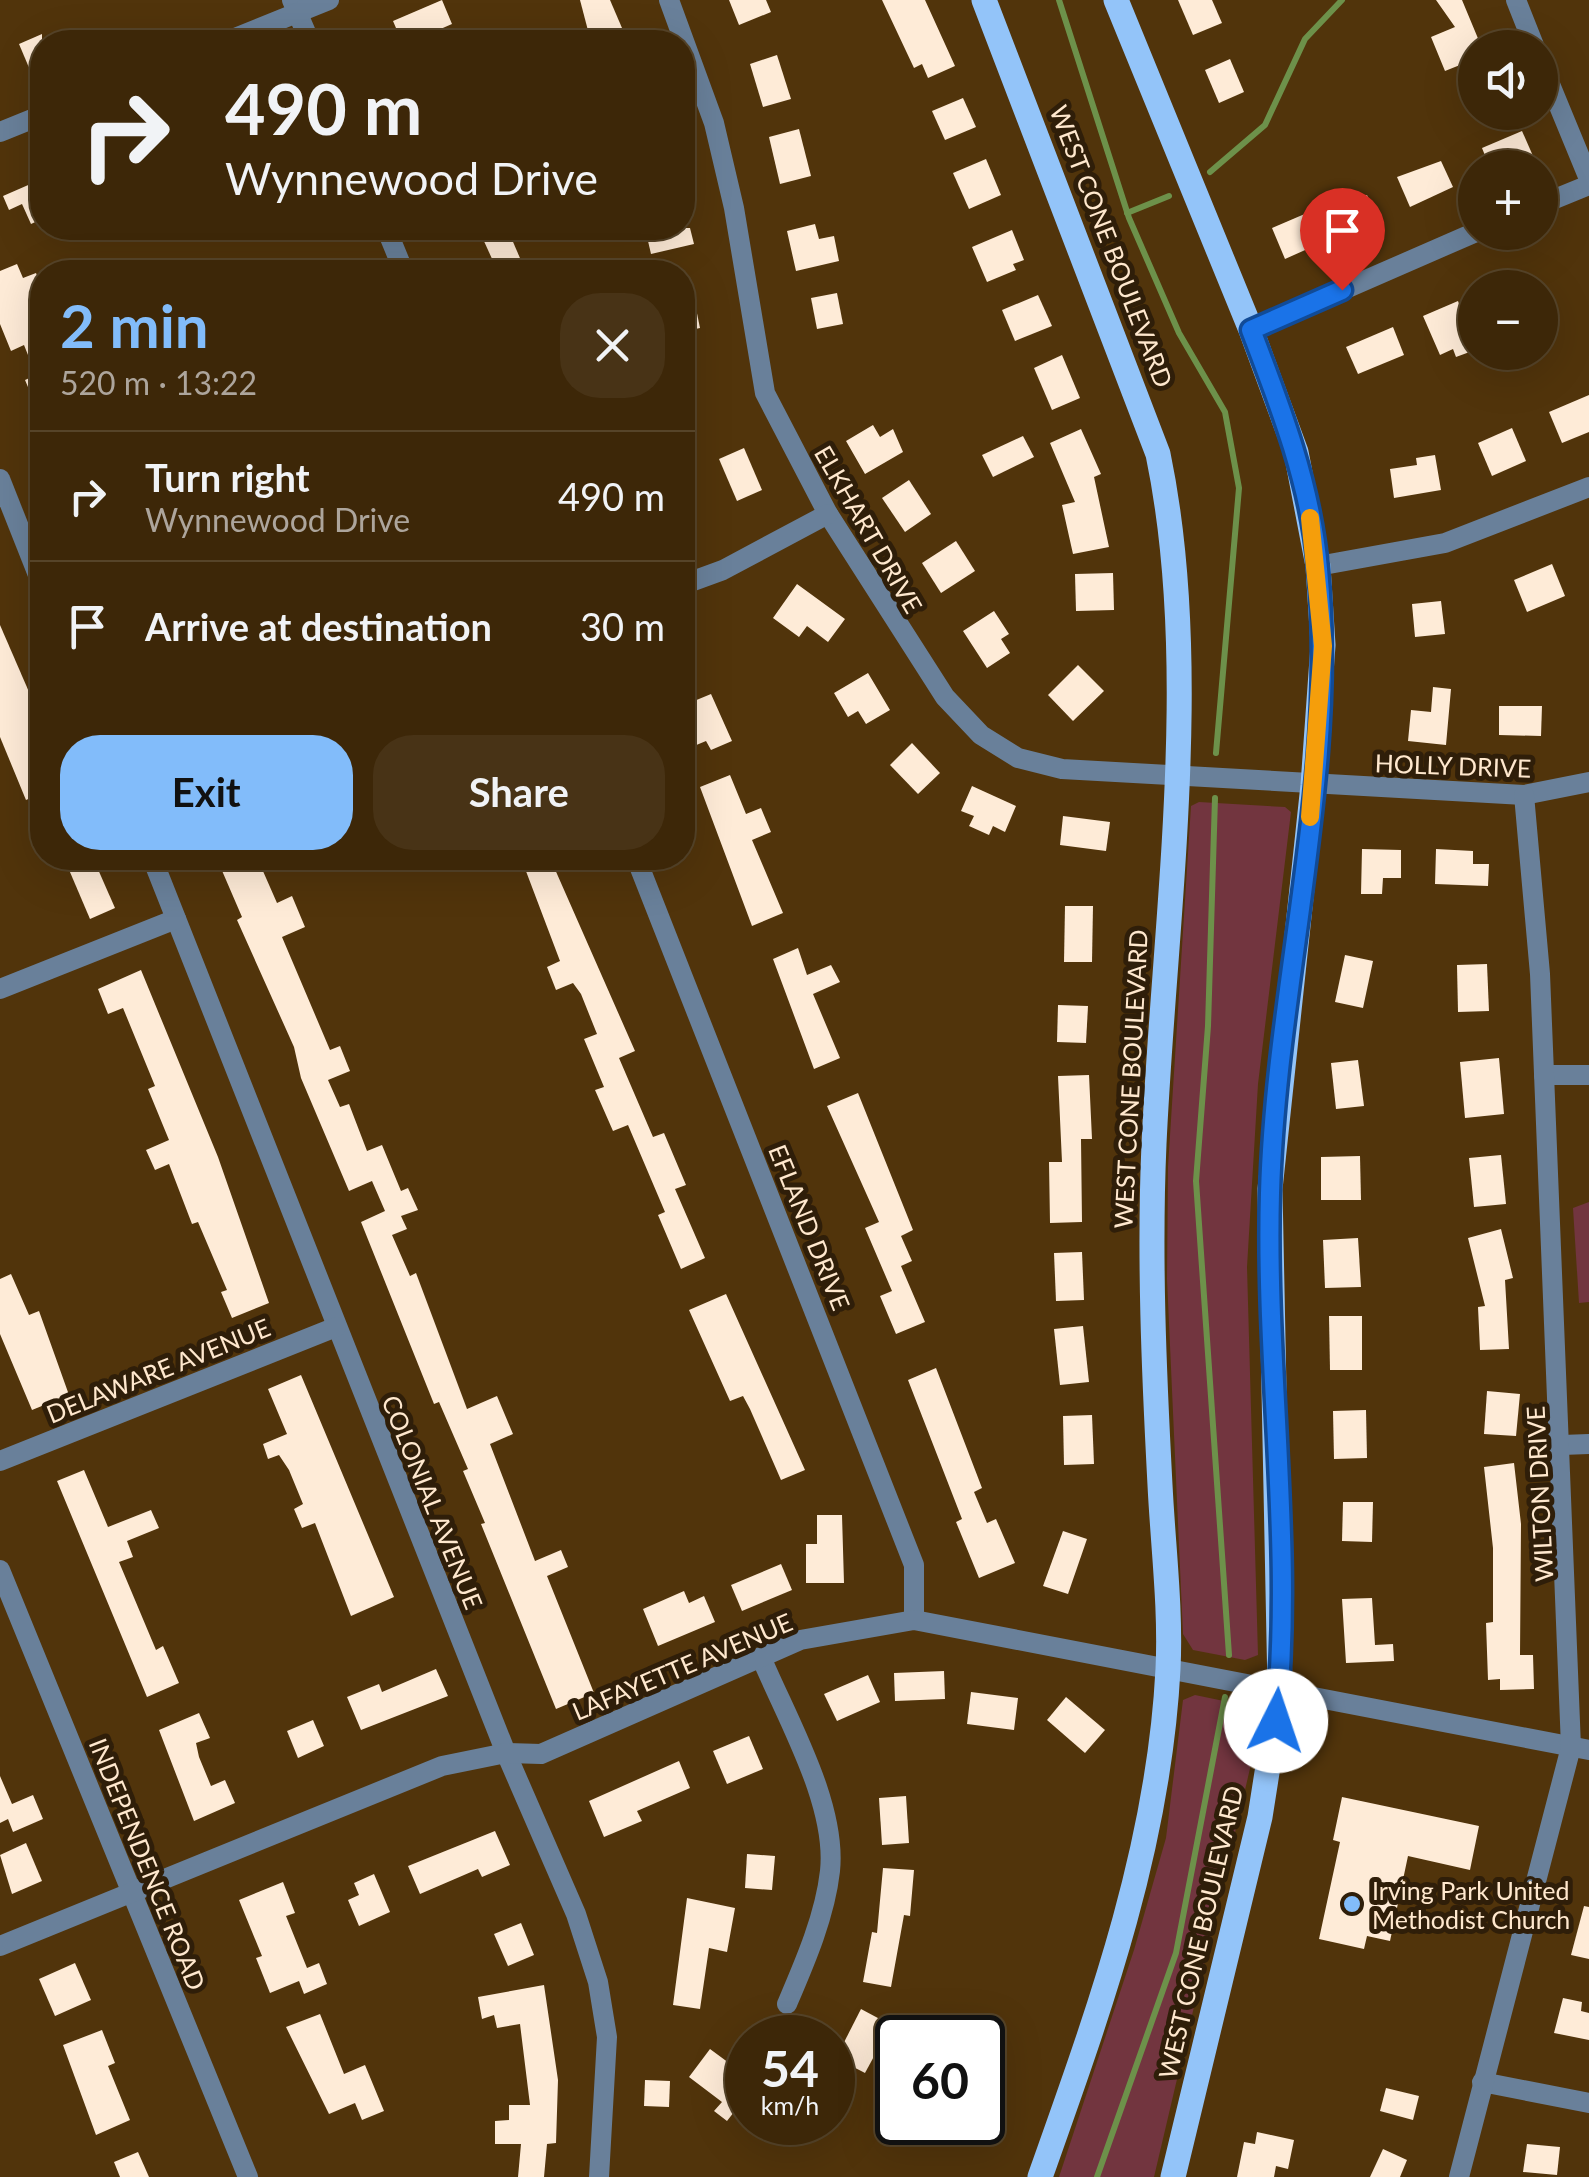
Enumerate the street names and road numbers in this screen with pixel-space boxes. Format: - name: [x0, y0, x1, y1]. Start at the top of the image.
- street label: WEST CONE BOULEVARD: [1044, 101, 1180, 391]
- street label: ELKHART DRIVE: [809, 440, 929, 618]
- street label: HOLLY DRIVE: [1374, 747, 1532, 783]
- street label: WEST CONE BOULEVARD: [1107, 929, 1153, 1229]
- street label: EFLAND DRIVE: [763, 1140, 857, 1314]
- street label: DELAWARE AVENUE: [42, 1311, 274, 1429]
- street label: COLONIAL AVENUE: [376, 1391, 490, 1613]
- street label: WILTON DRIVE: [1519, 1405, 1559, 1583]
- street label: LAFAYETTE AVENUE: [567, 1606, 797, 1726]
- street label: INDEPENDENCE ROAD: [84, 1734, 212, 1994]
- street label: WEST CONE BOULEVARD: [1152, 1783, 1248, 2081]

